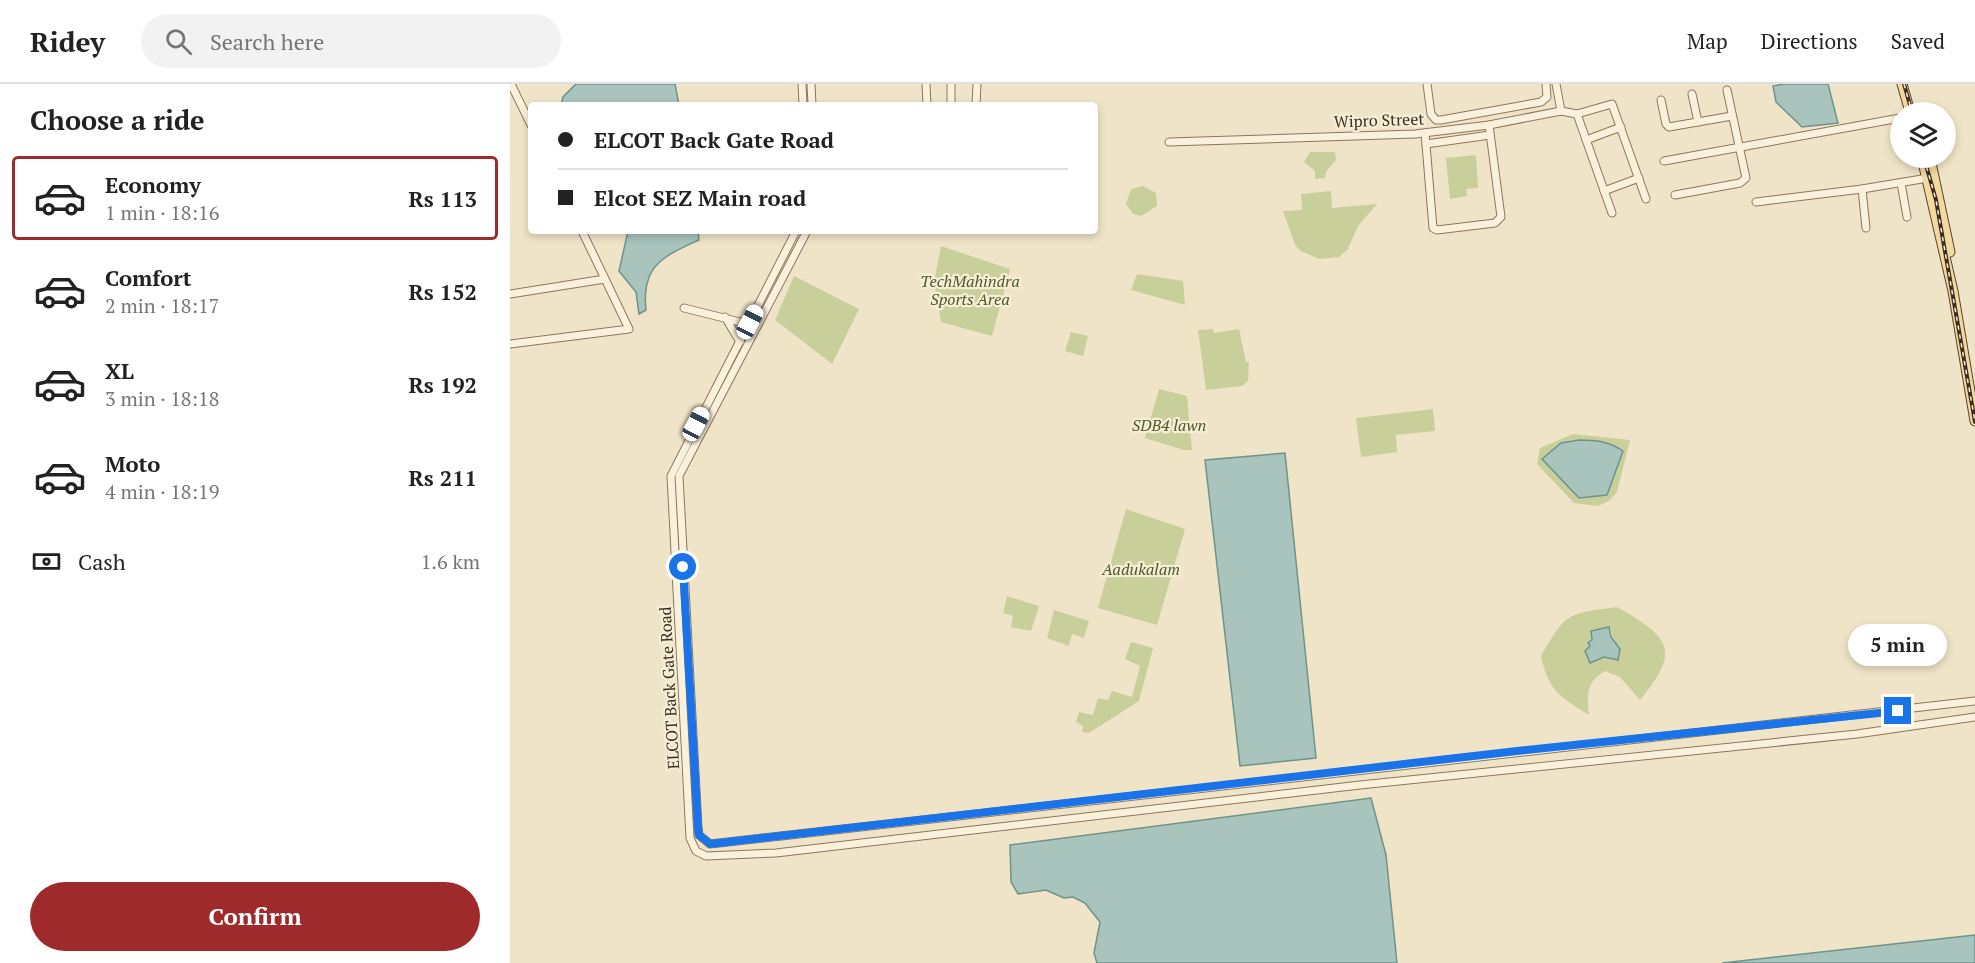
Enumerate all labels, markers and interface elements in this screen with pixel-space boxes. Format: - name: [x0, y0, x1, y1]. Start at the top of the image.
- search box: [141, 14, 561, 68]
- text: Ridey: [30, 23, 105, 60]
- icon: search: [162, 25, 195, 58]
- text: Search here: [210, 27, 324, 56]
- text: Map: [1687, 27, 1728, 55]
- text: Directions: [1761, 27, 1858, 55]
- text: Saved: [1891, 27, 1945, 55]
- text: Choose a ride: [30, 102, 205, 138]
- map controls: [1890, 102, 1956, 168]
- button: layers: [1890, 102, 1956, 168]
- street label: Wipro Street: [1333, 107, 1425, 133]
- text: ELCOT Back Gate Road: [594, 125, 834, 154]
- text: Economy: [105, 170, 201, 199]
- icon: car: [33, 171, 87, 225]
- text: Elcot SEZ Main road: [594, 183, 806, 212]
- text: Rs 113: [408, 184, 477, 213]
- text: 1 min · 18:16: [105, 199, 219, 226]
- text: Comfort: [105, 263, 191, 292]
- icon: car: [33, 264, 87, 318]
- park label: TechMahindra Sports Area: [920, 270, 1020, 310]
- text: Rs 152: [408, 277, 477, 306]
- text: 2 min · 18:17: [105, 292, 219, 319]
- car: [734, 302, 766, 342]
- text: XL: [105, 356, 134, 385]
- icon: car: [33, 357, 87, 411]
- text: Rs 192: [408, 370, 477, 399]
- text: 3 min · 18:18: [105, 385, 219, 412]
- car: [680, 404, 712, 444]
- park label: SDB4 lawn: [1132, 414, 1206, 436]
- text: Moto: [105, 449, 160, 478]
- icon: car: [33, 450, 87, 504]
- text: Rs 211: [408, 463, 477, 492]
- text: 4 min · 18:19: [105, 478, 219, 505]
- icon: cash: [30, 545, 63, 578]
- text: Cash: [78, 547, 126, 576]
- text: 1.6 km: [421, 548, 480, 575]
- route start: [669, 553, 696, 580]
- park label: Aadukalam: [1101, 558, 1180, 580]
- street label: ELCOT Back Gate Road: [654, 606, 684, 770]
- callout: 5 min: [1848, 624, 1948, 666]
- text: 5 min: [1870, 631, 1925, 658]
- route end: [1884, 697, 1911, 724]
- button: Confirm: [30, 882, 480, 951]

